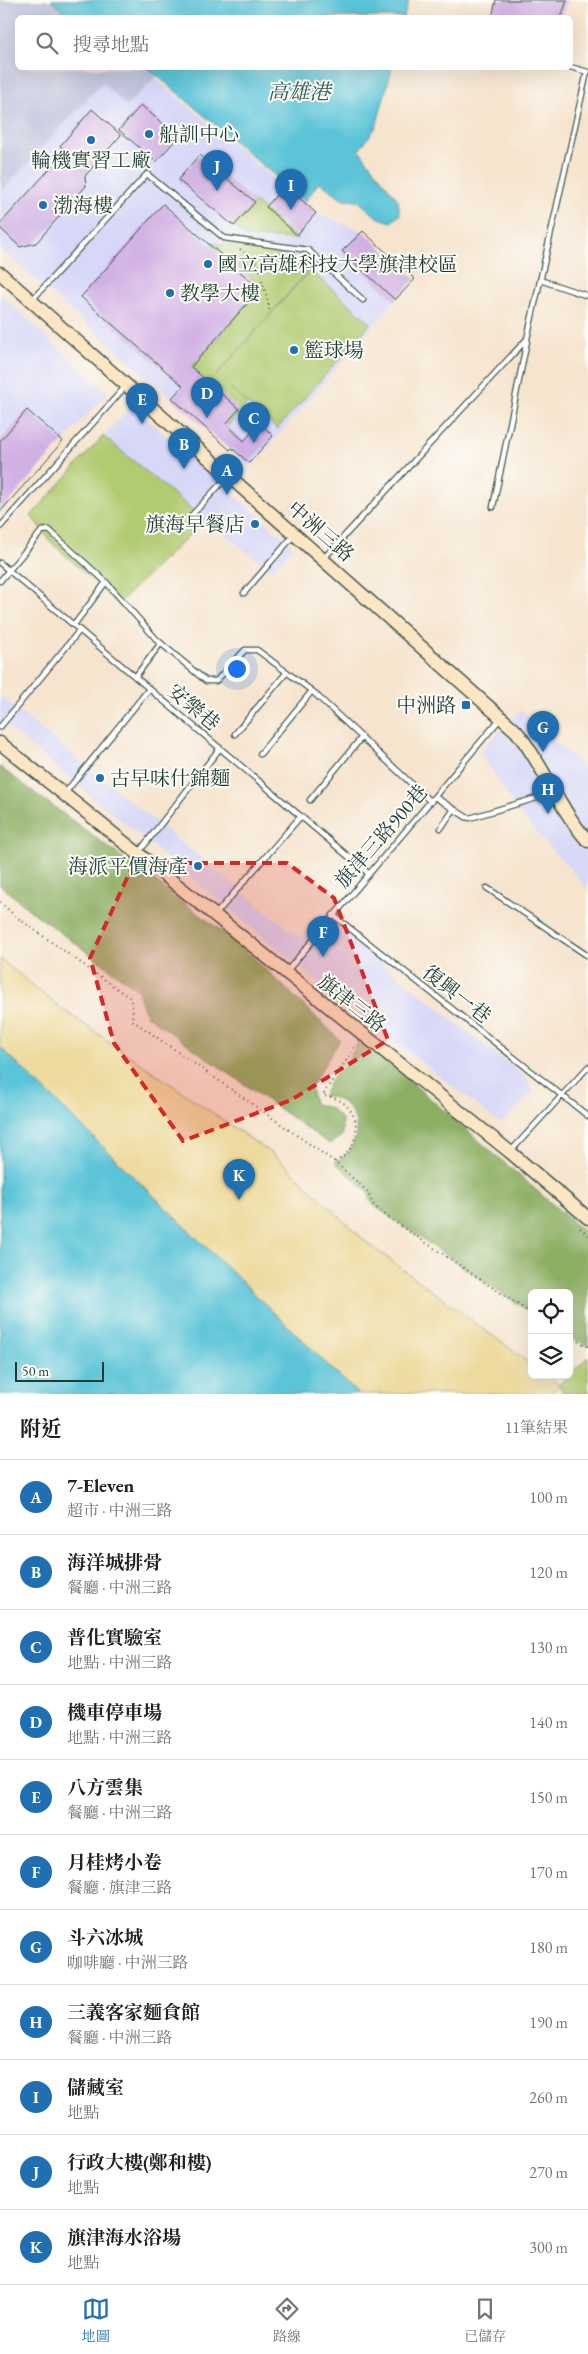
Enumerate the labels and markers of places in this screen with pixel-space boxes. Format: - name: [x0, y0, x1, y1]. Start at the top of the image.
- place label: 船訓中心: [159, 121, 239, 147]
- marker: 船訓中心: [143, 128, 155, 140]
- marker: 輪機實習工廠: [85, 134, 97, 146]
- place label: 輪機實習工廠: [31, 147, 151, 173]
- pin: J: [201, 150, 233, 191]
- pin: I: [275, 169, 307, 210]
- place label: 渤海樓: [53, 192, 113, 218]
- marker: 渤海樓: [37, 199, 49, 211]
- place label: 國立高雄科技大學旗津校區: [218, 251, 458, 277]
- marker: 國立高雄科技大學旗津校區: [202, 258, 214, 270]
- place label: 教學大樓: [180, 280, 260, 306]
- marker: 教學大樓: [164, 287, 176, 299]
- place label: 籃球場: [304, 337, 364, 363]
- marker: 籃球場: [288, 344, 300, 356]
- pin: D: [191, 377, 223, 418]
- pin: E: [126, 383, 158, 424]
- pin: C: [238, 402, 270, 443]
- pin: B: [168, 428, 200, 469]
- pin: A: [211, 454, 243, 495]
- place label: 旗海早餐店: [145, 511, 245, 537]
- marker: 旗海早餐店: [249, 518, 261, 530]
- place label: 中洲路: [396, 692, 456, 718]
- marker: 中洲路: [460, 699, 472, 711]
- pin: G: [527, 711, 559, 752]
- place label: 古早味什錦麵: [110, 765, 230, 791]
- marker: 古早味什錦麵: [94, 772, 106, 784]
- pin: H: [532, 773, 564, 814]
- place label: 海派平價海產: [68, 853, 188, 879]
- marker: 海派平價海產: [192, 860, 204, 872]
- pin: F: [307, 916, 339, 957]
- pin: K: [223, 1159, 255, 1200]

